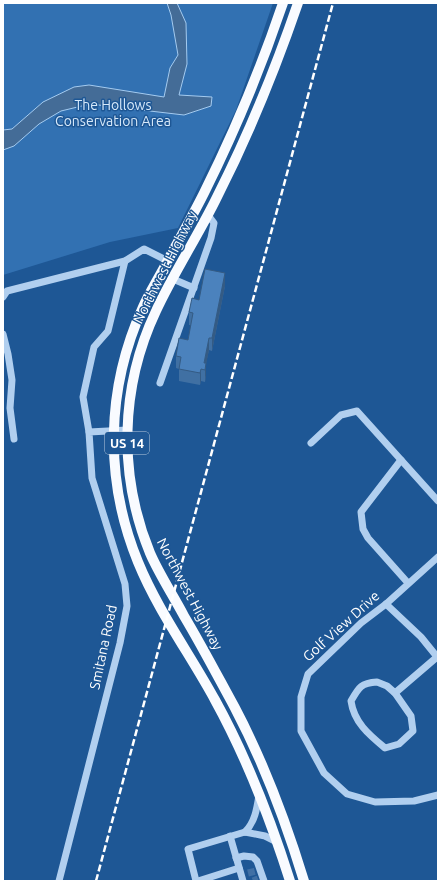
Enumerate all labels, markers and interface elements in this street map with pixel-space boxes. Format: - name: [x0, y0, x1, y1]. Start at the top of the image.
- park label: The Hollows Conservation Area: [55, 97, 171, 129]
- street label: Northwest Highway: [130, 208, 200, 326]
- road number: US 14: [105, 432, 149, 454]
- street label: Northwest Highway: [154, 535, 226, 653]
- street label: Golf View Drive: [299, 587, 383, 665]
- street label: Smitana Road: [86, 603, 120, 691]

